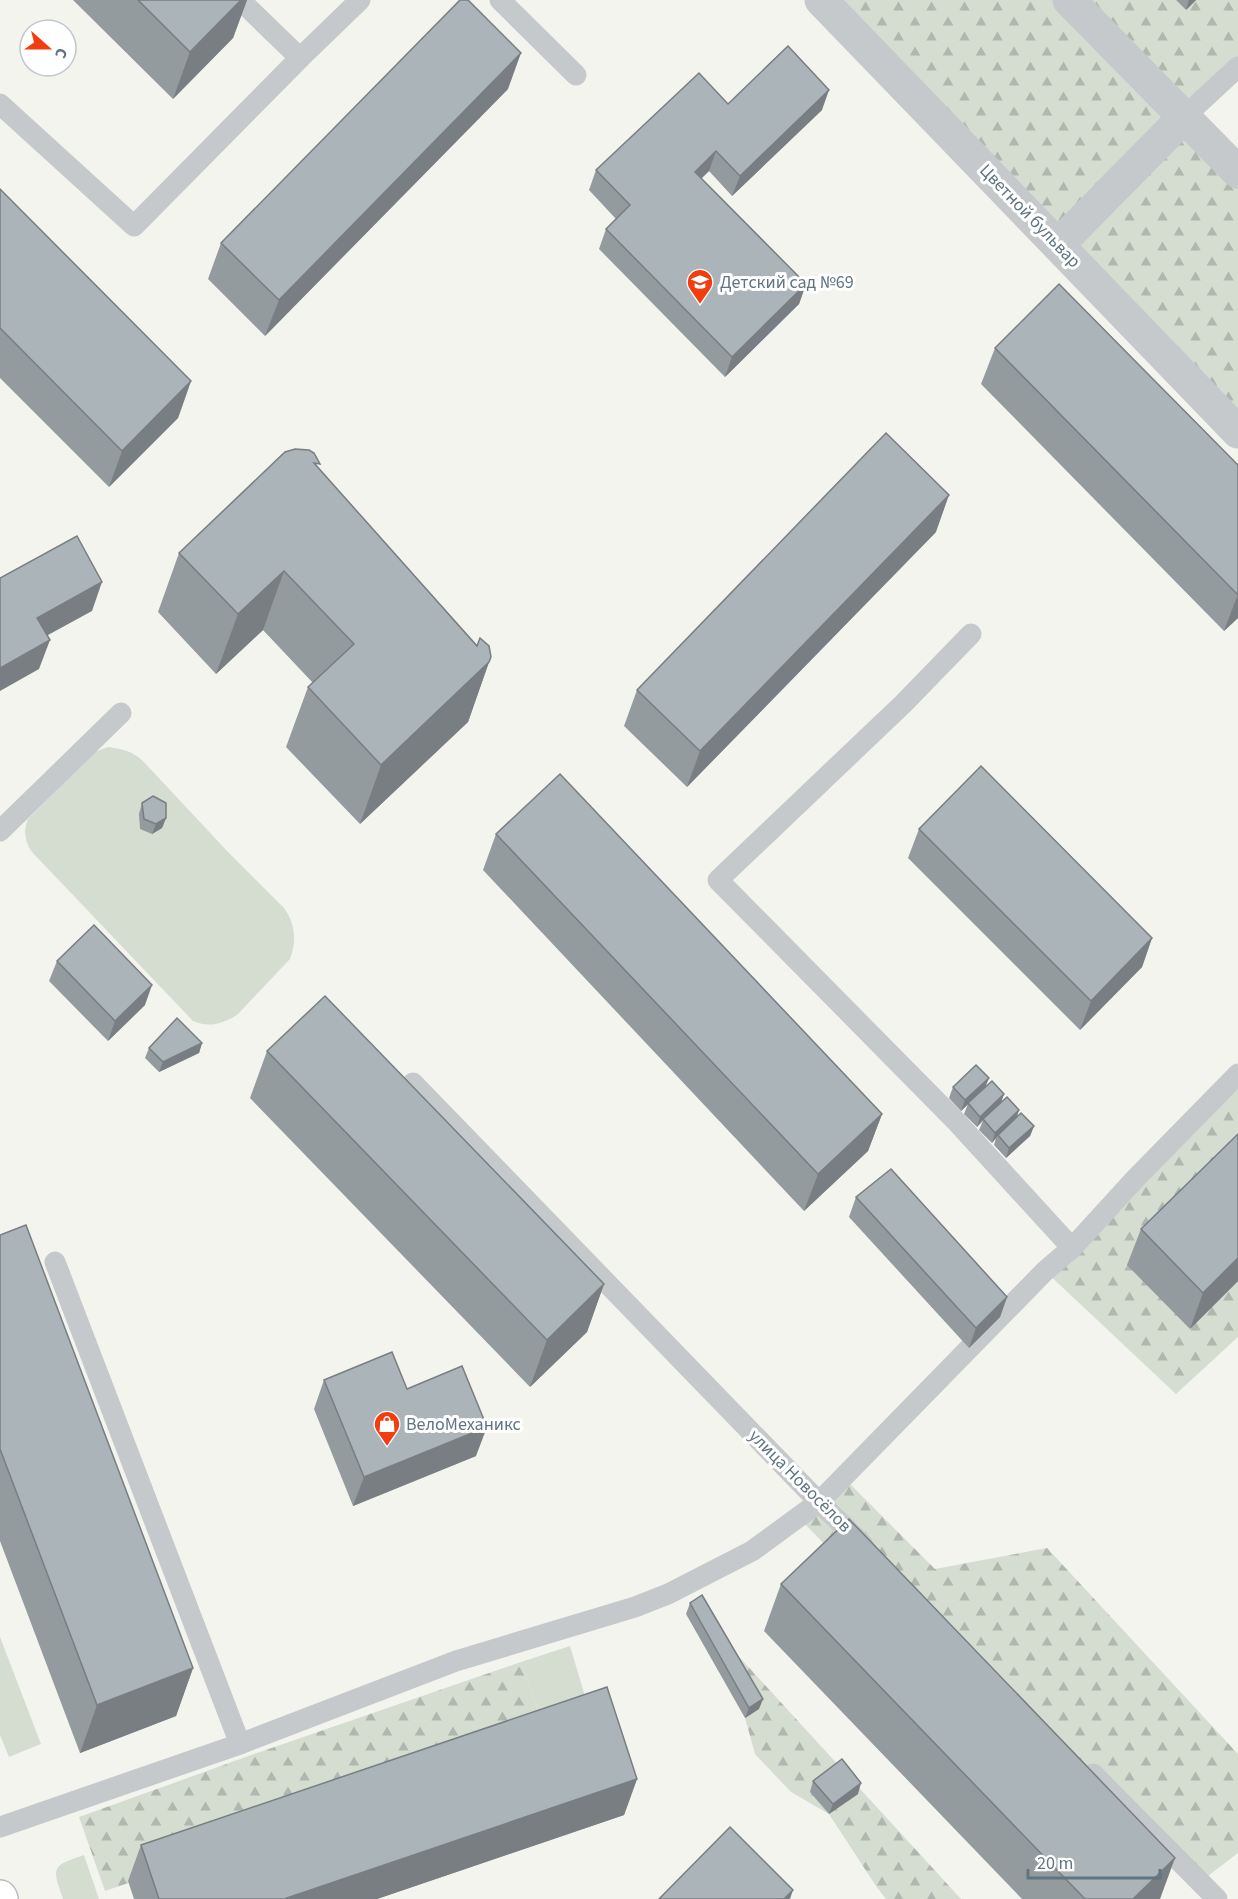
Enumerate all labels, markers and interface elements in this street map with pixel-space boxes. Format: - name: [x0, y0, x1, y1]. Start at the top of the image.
- north arrow: [18, 18, 78, 78]
- text: С: [49, 45, 73, 61]
- street label: Цветной бульвар: [974, 158, 1086, 274]
- school or university icon: Детский сад №69: [685, 267, 715, 305]
- place label: Детский сад №69: [720, 270, 854, 295]
- shop icon: ВелоМеханикс: [372, 1409, 402, 1447]
- place label: ВелоМеханикс: [406, 1412, 521, 1437]
- street label: улица Новосёлов: [743, 1424, 857, 1538]
- scale bar: [1028, 1842, 1160, 1880]
- text: 20 m: [1037, 1851, 1073, 1876]

